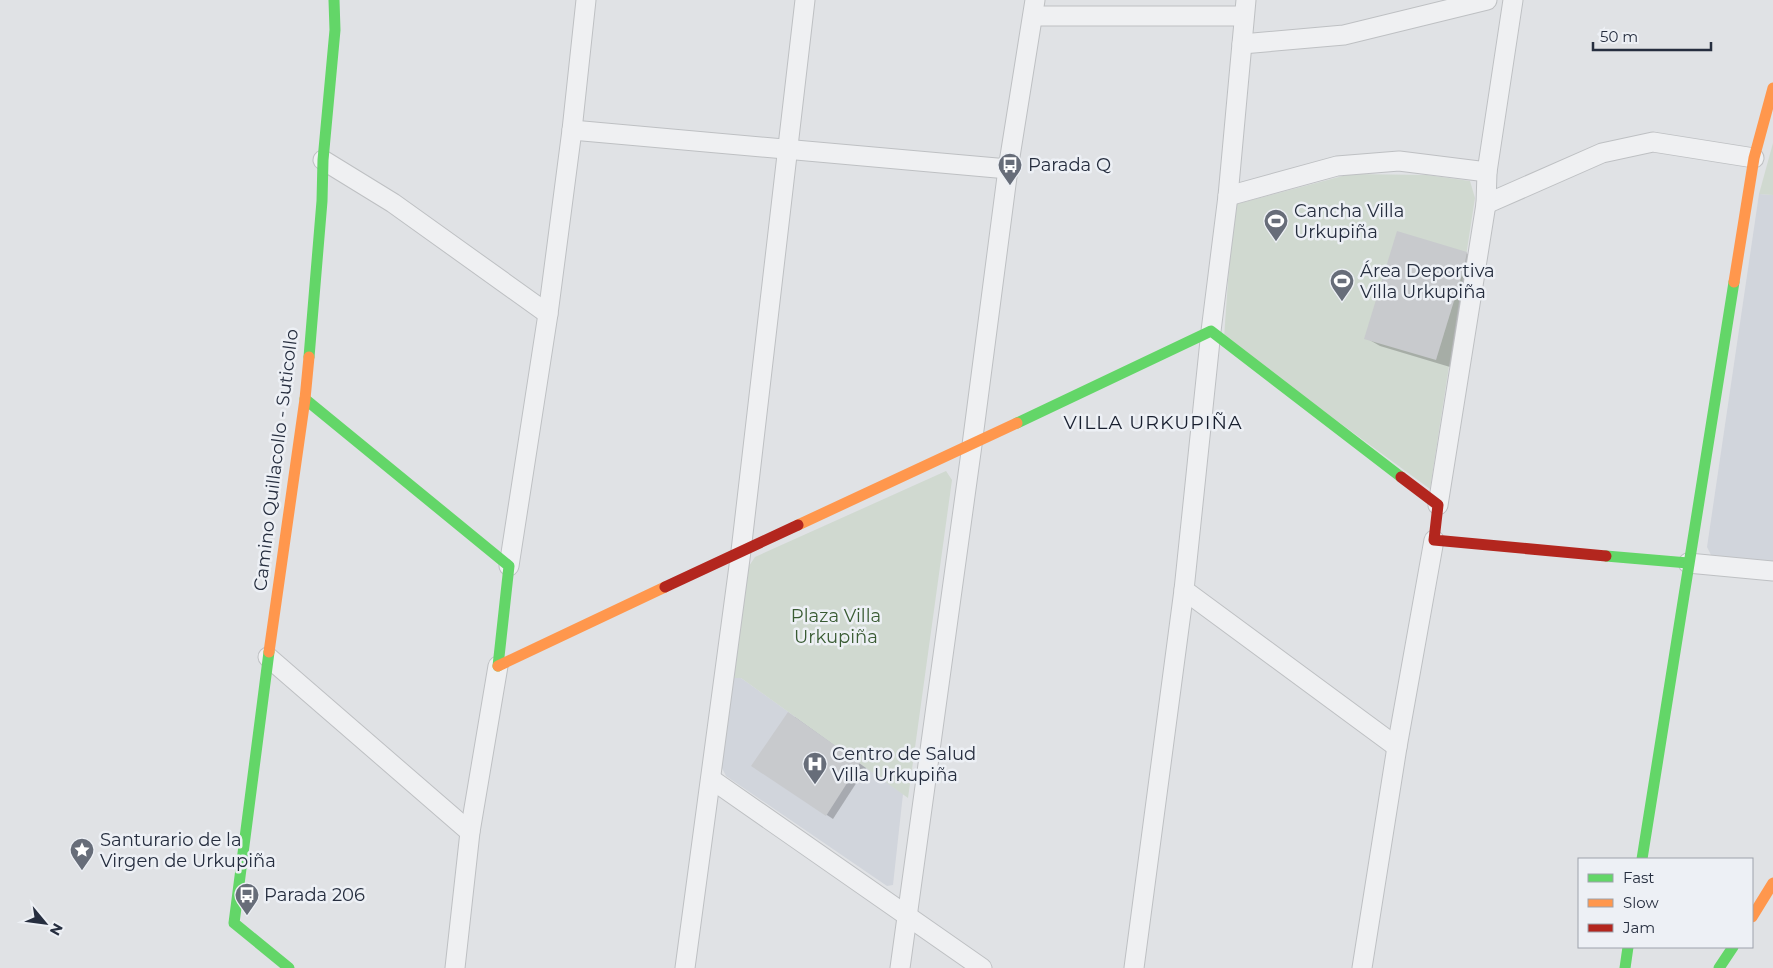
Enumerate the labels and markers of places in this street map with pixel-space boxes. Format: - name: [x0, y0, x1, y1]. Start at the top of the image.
- bus stop icon: Parada Q: [997, 152, 1023, 186]
- place label: Parada Q: [1028, 154, 1111, 176]
- place label: Cancha Villa Urkupiña: [1294, 200, 1404, 243]
- sports icon: Cancha Villa Urkupiña: [1263, 208, 1289, 242]
- place label: Área Deportiva Villa Urkupiña: [1360, 260, 1495, 303]
- sports icon: Área Deportiva Villa Urkupiña: [1329, 268, 1355, 302]
- place label: Centro de Salud Villa Urkupiña: [832, 743, 976, 786]
- hospital icon: Centro de Salud Villa Urkupiña: [802, 751, 828, 785]
- place label: Santurario de la Virgen de Urkupiña: [100, 829, 276, 872]
- place icon: Santurario de la Virgen de Urkupiña: [69, 837, 95, 871]
- bus stop icon: Parada 206: [234, 882, 260, 916]
- place label: Parada 206: [264, 884, 365, 906]

